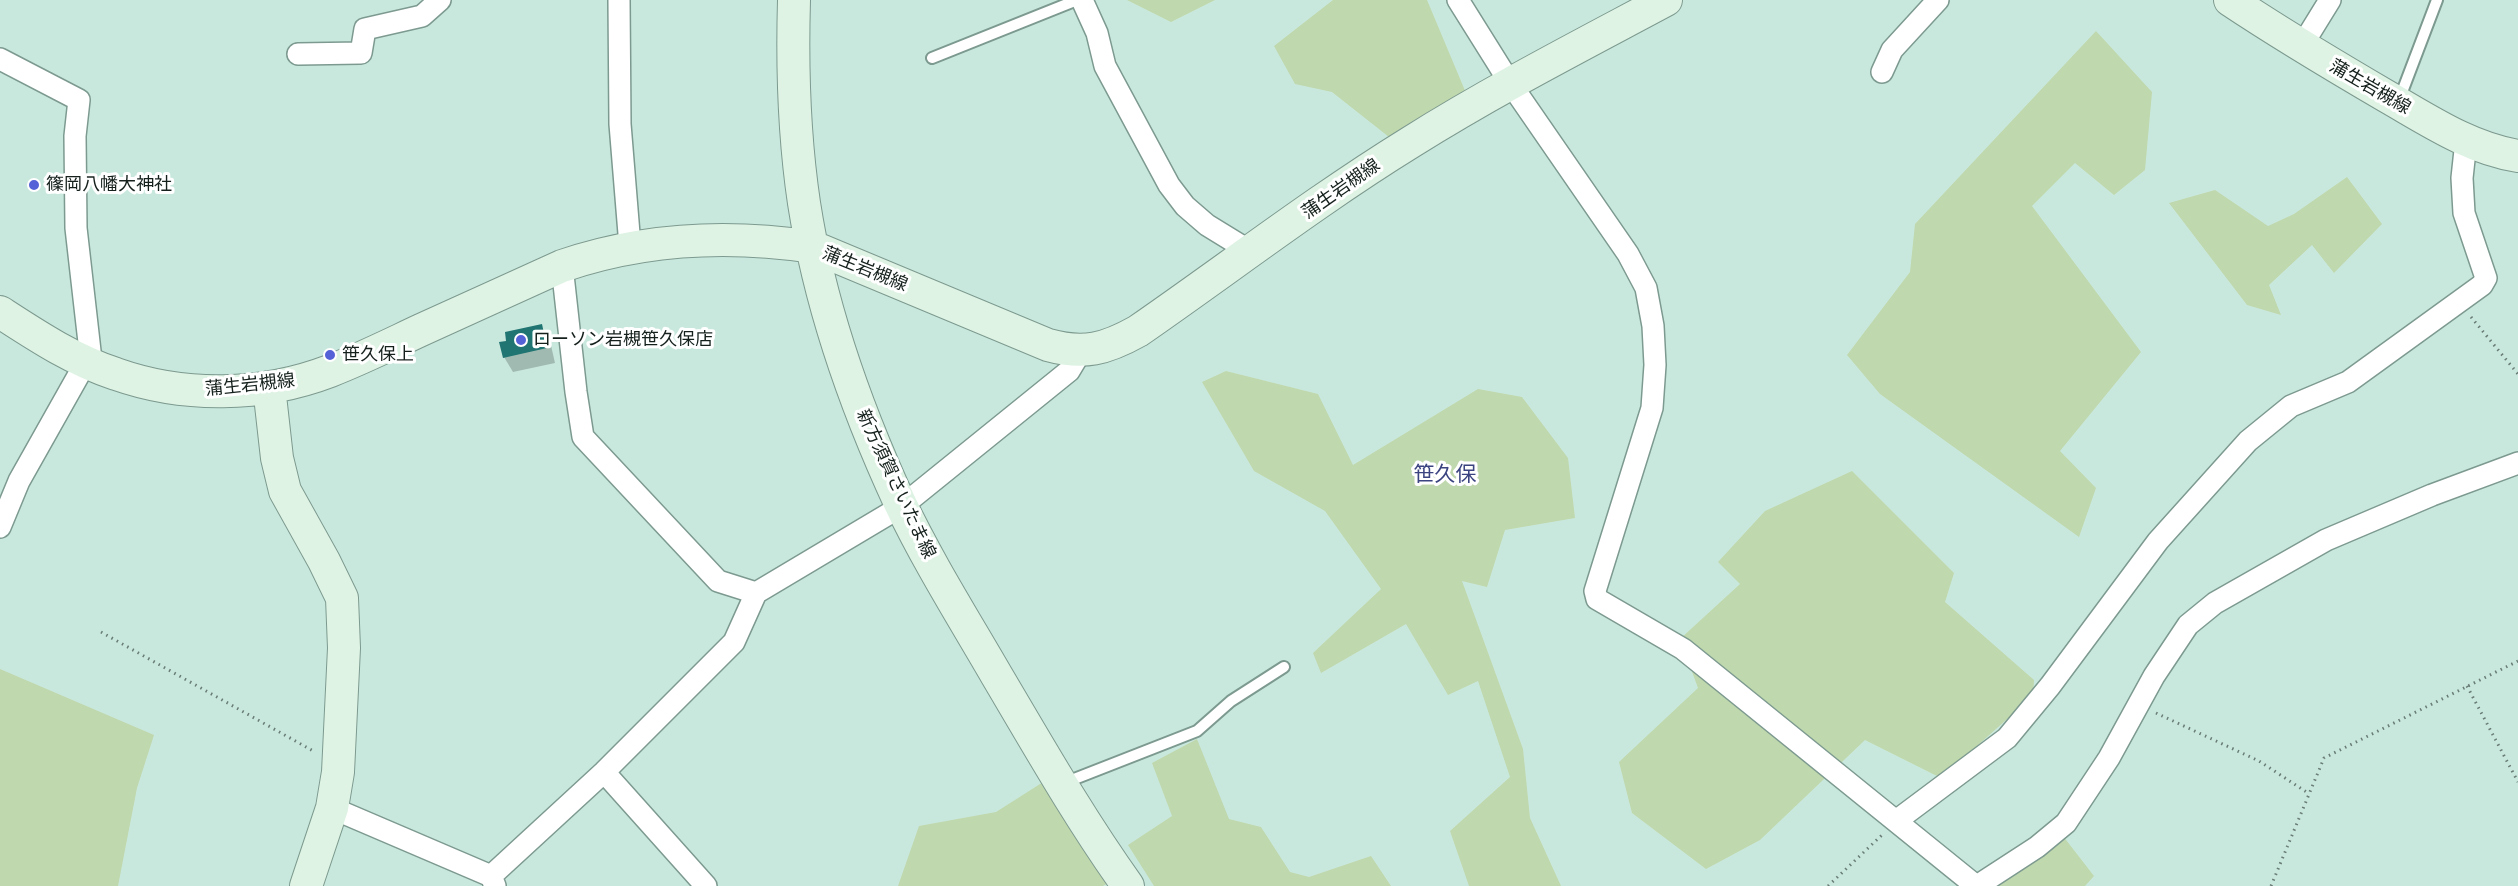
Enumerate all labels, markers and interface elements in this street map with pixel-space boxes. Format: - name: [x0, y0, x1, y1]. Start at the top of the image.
- street label: 蒲生岩槻線: [2326, 55, 2414, 119]
- street label: 蒲生岩槻線: [1298, 154, 1384, 224]
- place label: 篠岡八幡大神社: [46, 174, 172, 196]
- marker: 篠岡八幡大神社: [27, 178, 41, 192]
- street label: 蒲生岩槻線: [819, 242, 911, 296]
- place label: ローソン岩槻笹久保店: [533, 329, 713, 351]
- marker: ローソン岩槻笹久保店: [514, 333, 528, 347]
- place label: 笹久保上: [342, 344, 414, 366]
- marker: 笹久保上: [323, 348, 337, 362]
- street label: 蒲生岩槻線: [204, 370, 296, 400]
- street label: 新方須賀さいたま線: [852, 406, 940, 562]
- district label: 笹久保: [1414, 462, 1476, 488]

